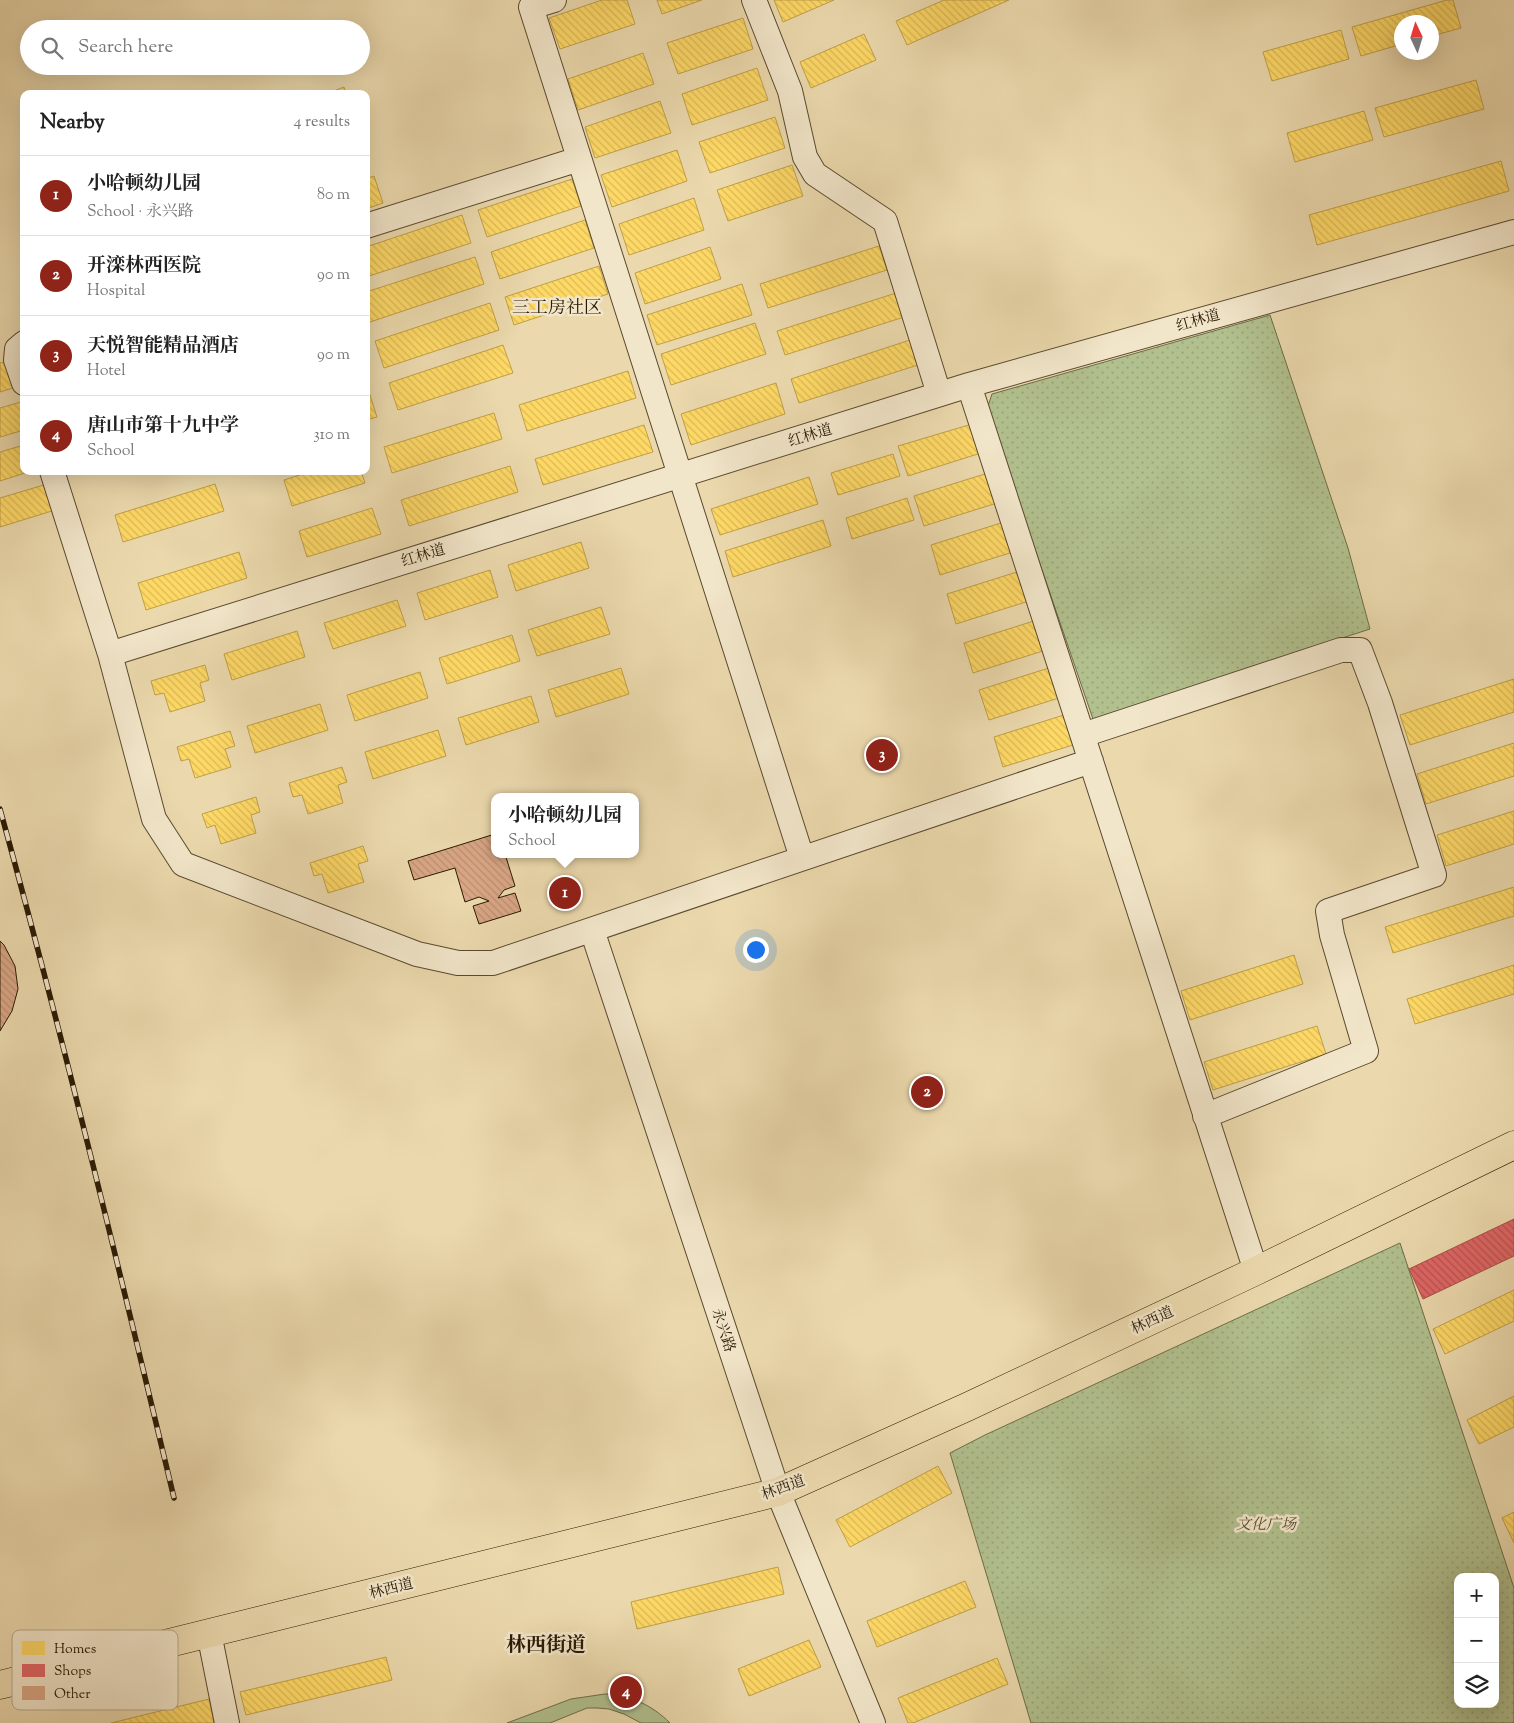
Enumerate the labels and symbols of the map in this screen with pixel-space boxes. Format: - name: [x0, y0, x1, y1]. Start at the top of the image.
- north arrow: [1394, 15, 1439, 60]
- district label: 三工房社区: [512, 296, 602, 322]
- street label: 红林道: [1174, 305, 1223, 338]
- street label: 红林道: [786, 420, 835, 453]
- street label: 红林道: [399, 540, 448, 573]
- pin: 3: [866, 736, 898, 774]
- pin: 1: [549, 874, 581, 912]
- your location: [743, 937, 769, 963]
- pin: 2: [911, 1073, 943, 1111]
- street label: 林西道: [1128, 1302, 1177, 1340]
- street label: 永兴路: [706, 1306, 740, 1355]
- street label: 林西道: [759, 1471, 808, 1506]
- park label: 文化广场: [1236, 1515, 1298, 1536]
- street label: 林西道: [367, 1574, 416, 1605]
- legend: [12, 1630, 178, 1710]
- district label: 林西街道: [506, 1632, 586, 1661]
- text: Homes: [54, 1640, 96, 1660]
- text: Shops: [54, 1662, 91, 1682]
- pin: 4: [610, 1673, 642, 1711]
- text: Other: [54, 1685, 91, 1705]

